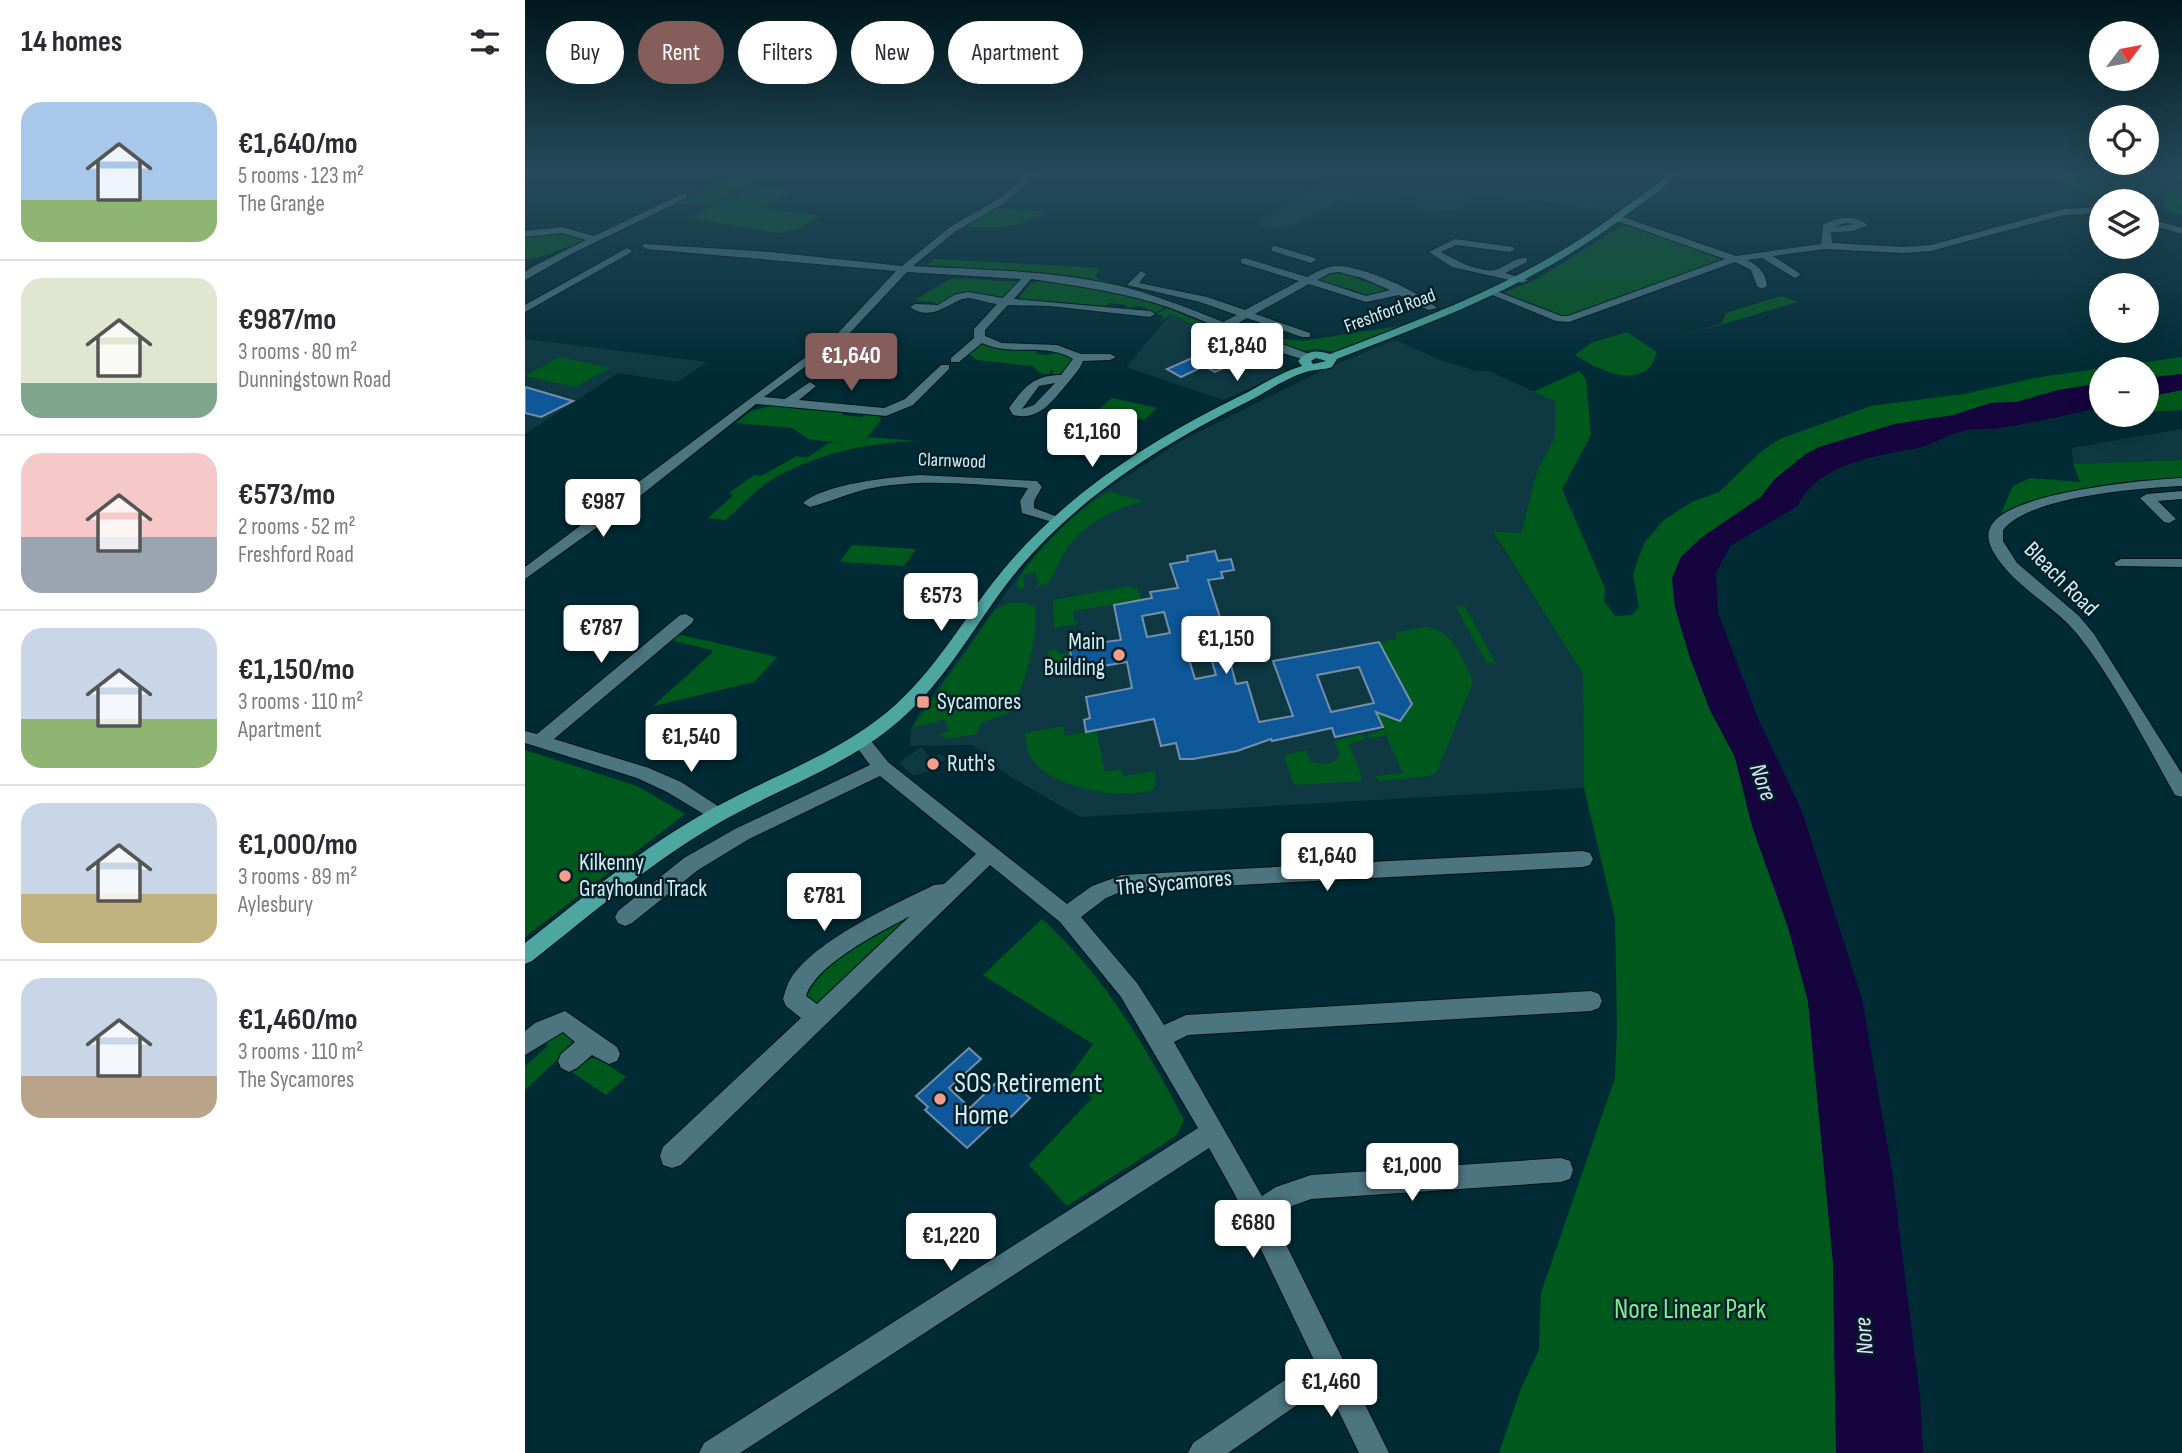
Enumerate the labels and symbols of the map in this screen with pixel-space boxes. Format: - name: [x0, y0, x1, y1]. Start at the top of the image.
- north arrow: [2089, 21, 2159, 91]
- street label: Freshford Road: [1341, 284, 1439, 338]
- pin: €1,840: [1180, 324, 1294, 383]
- pin: €1,640: [794, 334, 908, 393]
- pin: €1,160: [1035, 410, 1149, 469]
- street label: Clarnwood: [918, 448, 986, 474]
- pin: €987: [562, 480, 644, 539]
- street label: Bleach Road: [2018, 536, 2104, 622]
- pin: €573: [900, 574, 982, 633]
- pin: €787: [560, 606, 642, 665]
- pin: €1,150: [1169, 616, 1283, 676]
- place label: Main Building: [1044, 628, 1105, 682]
- marker: Main Building: [1111, 647, 1127, 663]
- place label: Sycamores: [937, 688, 1021, 716]
- marker: Sycamores: [915, 694, 931, 710]
- pin: €1,540: [634, 714, 748, 774]
- place label: Ruth's: [947, 750, 995, 778]
- marker: Ruth's: [925, 756, 941, 772]
- water label: Nore: [1743, 759, 1783, 805]
- pin: €1,640: [1270, 834, 1384, 893]
- place label: Kilkenny Grayhound Track: [579, 849, 707, 903]
- street label: The Sycamores: [1115, 864, 1233, 902]
- marker: Kilkenny Grayhound Track: [557, 868, 573, 884]
- pin: €781: [783, 874, 865, 933]
- place label: SOS Retirement Home: [954, 1067, 1102, 1132]
- marker: SOS Retirement Home: [932, 1091, 948, 1107]
- pin: €1,000: [1355, 1144, 1469, 1203]
- pin: €680: [1212, 1200, 1294, 1260]
- pin: €1,220: [894, 1214, 1008, 1273]
- park label: Nore Linear Park: [1614, 1293, 1766, 1326]
- water label: Nore: [1848, 1316, 1880, 1356]
- pin: €1,460: [1274, 1360, 1388, 1419]

